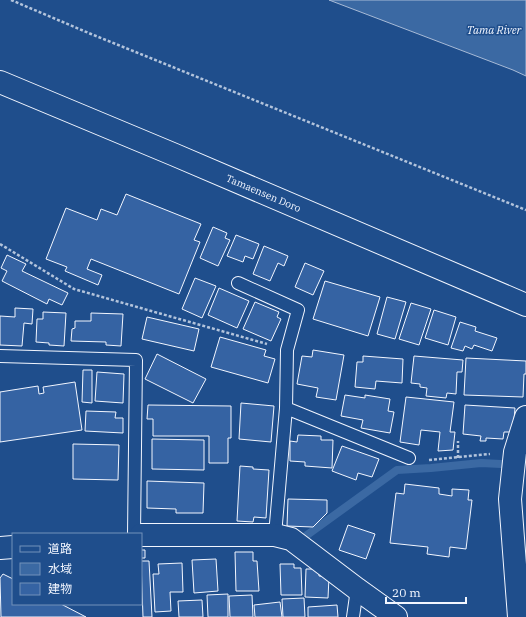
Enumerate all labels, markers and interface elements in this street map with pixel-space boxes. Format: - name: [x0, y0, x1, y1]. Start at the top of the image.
- water label: Tama River: [467, 23, 523, 37]
- street label: Tamaensen Doro: [224, 171, 303, 215]
- legend: [12, 533, 142, 605]
- text: 道路: [48, 541, 72, 556]
- text: 水域: [48, 561, 72, 576]
- scale bar: [386, 579, 466, 605]
- text: 建物: [48, 581, 72, 596]
- text: 20 m: [392, 585, 421, 600]

